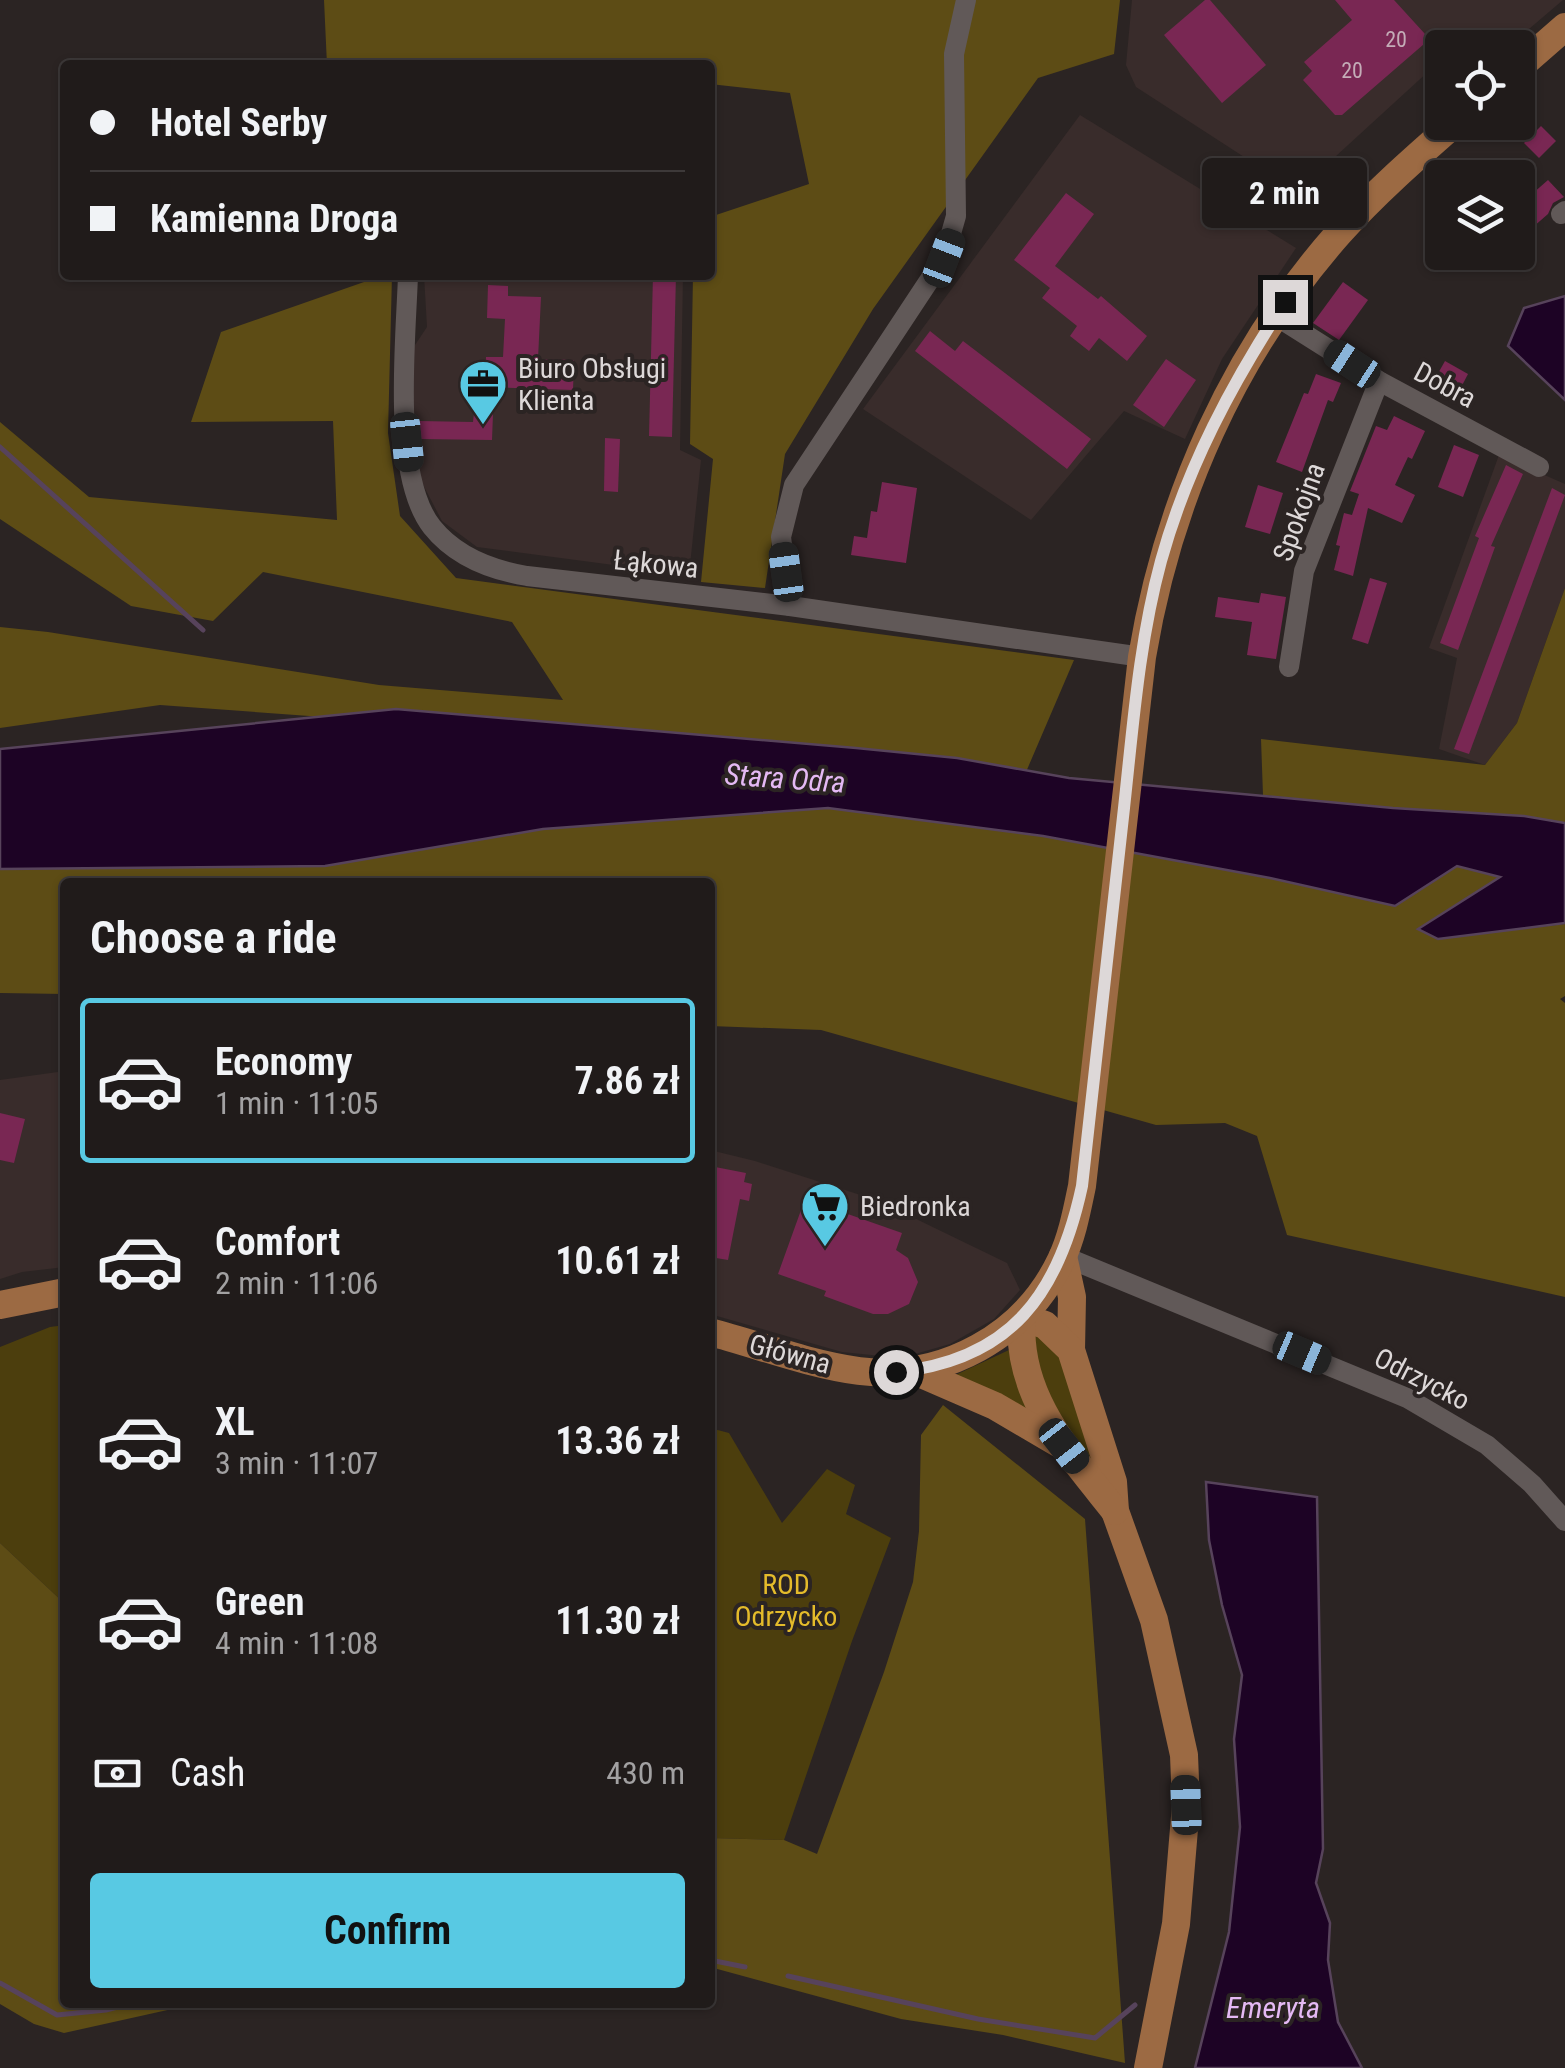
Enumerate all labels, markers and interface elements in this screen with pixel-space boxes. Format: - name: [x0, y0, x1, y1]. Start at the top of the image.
- house number: 20: [1385, 27, 1407, 52]
- map controls: [1425, 30, 1535, 270]
- button: locate: [1425, 30, 1535, 140]
- house number: 20: [1341, 58, 1363, 83]
- text: Hotel Serby: [150, 101, 327, 145]
- callout: 2 min: [1202, 157, 1368, 227]
- button: layers: [1425, 160, 1535, 270]
- text: 2 min: [1249, 174, 1320, 212]
- text: Kamienna Droga: [150, 197, 398, 241]
- car: [919, 225, 969, 291]
- route end: [1263, 280, 1308, 325]
- car: [1319, 335, 1385, 393]
- place label: Biuro Obsługi Klienta: [518, 352, 666, 417]
- street label: Dobra: [1408, 355, 1482, 415]
- office icon: Biuro Obsługi Klienta: [457, 358, 509, 426]
- car: [389, 411, 425, 473]
- street label: Spokojna: [1266, 458, 1332, 566]
- car: [767, 540, 805, 604]
- street label: Łąkowa: [612, 543, 700, 585]
- water label: Stara Odra: [723, 756, 847, 800]
- text: Choose a ride: [90, 911, 337, 964]
- icon: car: [95, 1036, 185, 1126]
- text: Economy: [215, 1040, 352, 1084]
- text: 7.86 zł: [575, 1059, 680, 1103]
- text: 1 min · 11:05: [215, 1084, 378, 1122]
- supermarket icon: Biedronka: [799, 1180, 851, 1248]
- place label: Biedronka: [860, 1190, 971, 1223]
- icon: car: [95, 1216, 185, 1306]
- text: Comfort: [215, 1220, 340, 1264]
- text: 10.61 zł: [555, 1239, 680, 1283]
- text: 2 min · 11:06: [215, 1264, 378, 1302]
- street label: Główna: [746, 1327, 834, 1381]
- car: [1269, 1327, 1335, 1379]
- street label: Odrzycko: [1369, 1341, 1475, 1417]
- route start: [874, 1350, 919, 1395]
- icon: car: [95, 1396, 185, 1486]
- text: XL: [215, 1400, 254, 1444]
- car: [1034, 1413, 1094, 1479]
- text: 13.36 zł: [555, 1419, 680, 1463]
- text: 3 min · 11:07: [215, 1444, 378, 1482]
- park label: ROD Odrzycko: [735, 1568, 837, 1633]
- icon: car: [95, 1576, 185, 1666]
- text: Green: [215, 1580, 305, 1624]
- text: 11.30 zł: [555, 1599, 680, 1643]
- text: 4 min · 11:08: [215, 1624, 378, 1662]
- icon: cash: [90, 1746, 145, 1801]
- text: Cash: [170, 1751, 245, 1795]
- text: 430 m: [606, 1754, 685, 1792]
- car: [1170, 1774, 1202, 1836]
- button: Confirm: [90, 1873, 685, 1988]
- water label: Emeryta: [1226, 1990, 1320, 2025]

